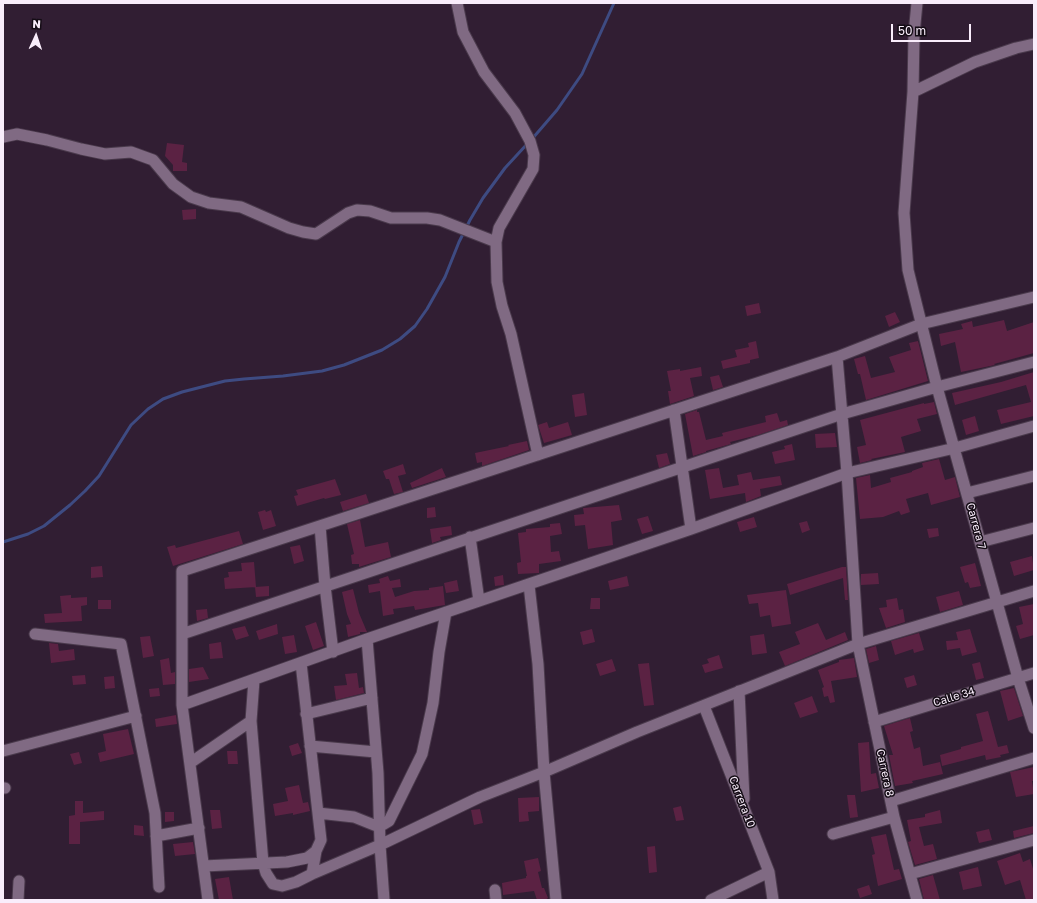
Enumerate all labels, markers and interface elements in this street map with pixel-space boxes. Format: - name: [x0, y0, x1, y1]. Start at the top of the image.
- north arrow: [16, 16, 56, 56]
- scale bar: [893, 16, 973, 42]
- text: N: [32, 17, 41, 30]
- text: 50 m: [898, 23, 926, 38]
- street label: Carrera 7: [963, 501, 989, 551]
- street label: Calle 34: [932, 684, 976, 710]
- street label: Carrera 8: [874, 748, 896, 798]
- street label: Carrera 10: [726, 775, 758, 829]

